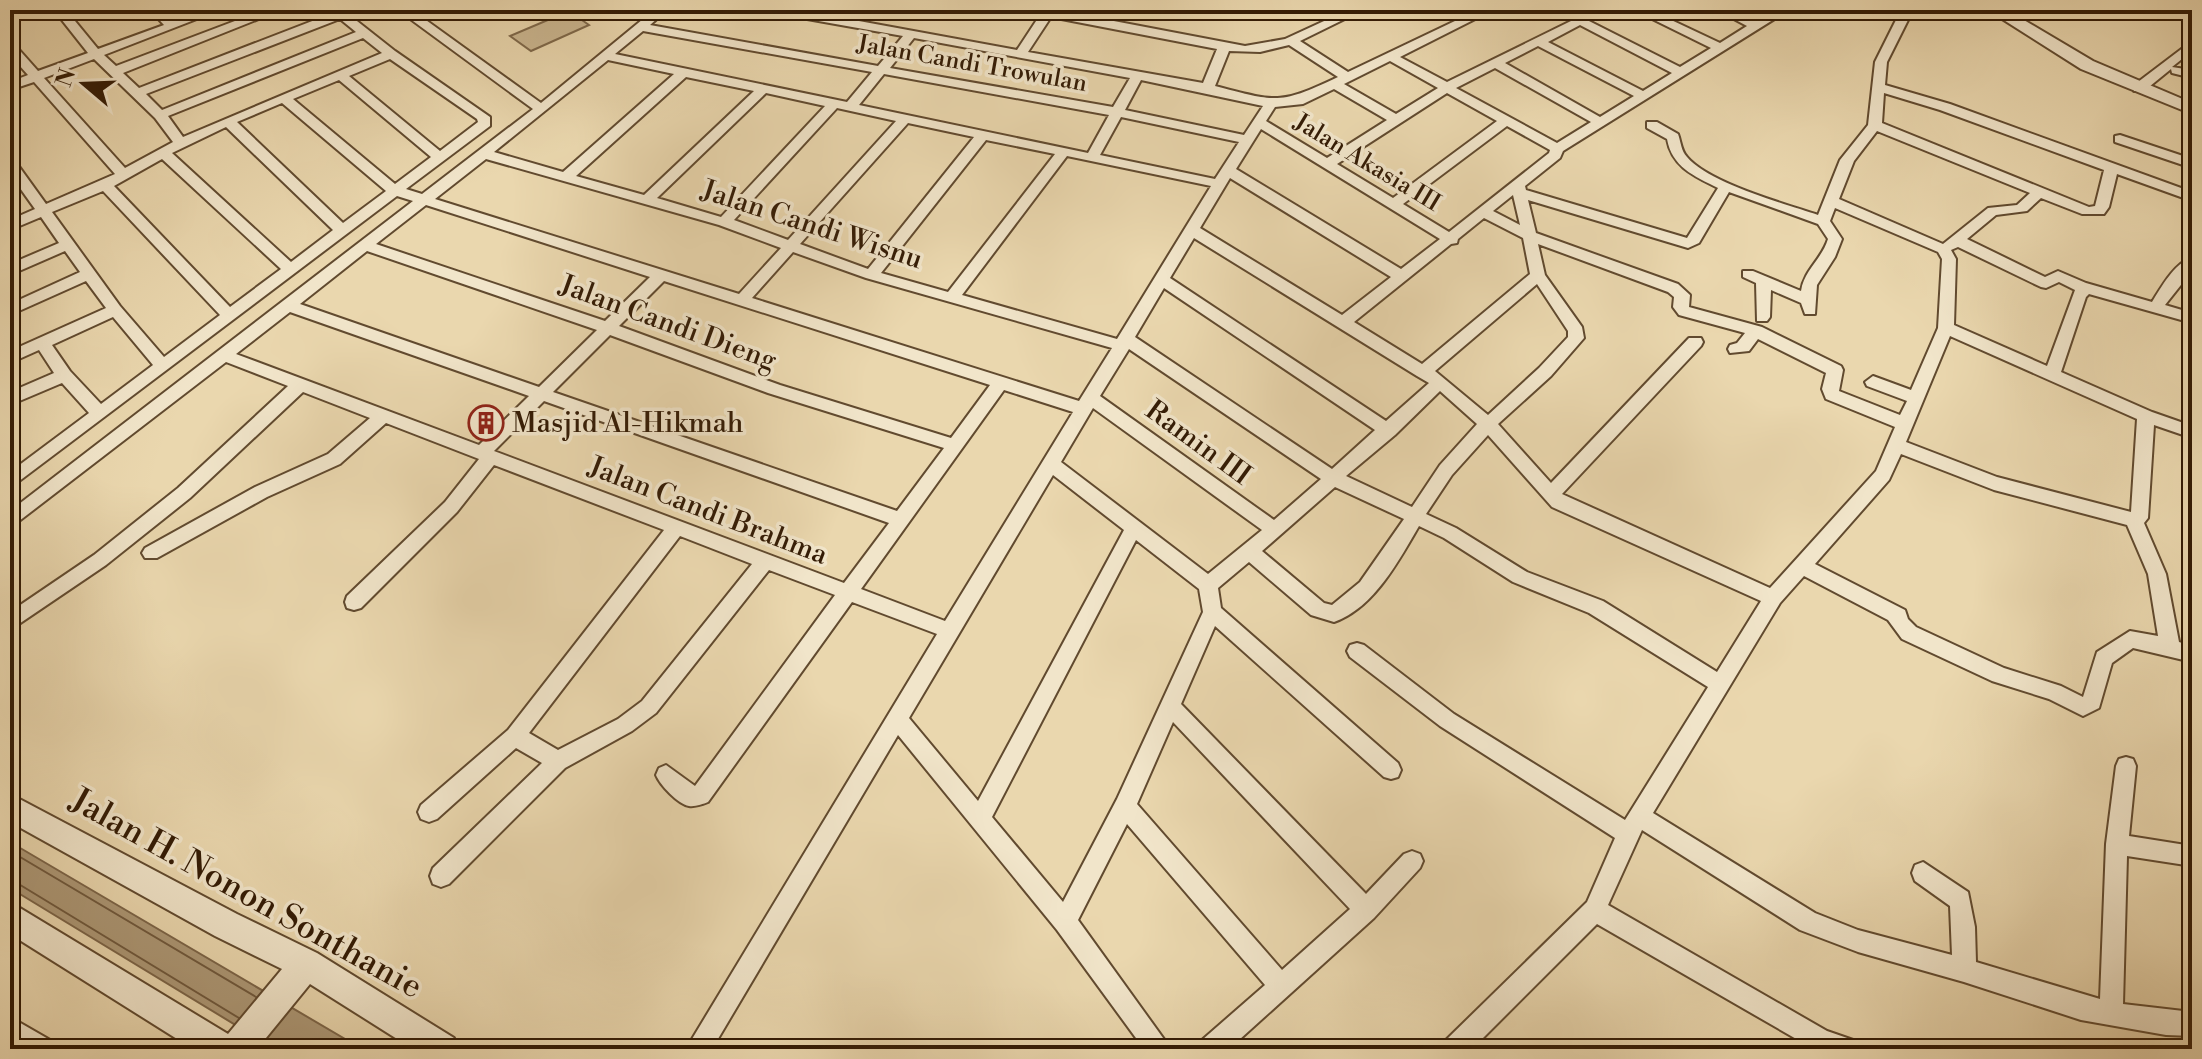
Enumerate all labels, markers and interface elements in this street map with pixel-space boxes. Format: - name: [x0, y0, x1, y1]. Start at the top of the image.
- street label: Jalan Candi Trowulan: [854, 29, 1089, 99]
- north arrow: [44, 44, 124, 124]
- text: N: [51, 65, 82, 91]
- street label: Jalan Akasia III: [1287, 107, 1446, 218]
- street label: Jalan Candi Wisnu: [696, 172, 927, 277]
- street label: Jalan Candi Dieng: [554, 267, 782, 379]
- street label: Ramin III: [1138, 393, 1258, 493]
- building icon: Masjid Al-Hikmah: [467, 404, 505, 442]
- place label: Masjid Al-Hikmah: [512, 406, 744, 441]
- street label: Jalan Candi Brahma: [583, 449, 833, 573]
- street label: Jalan H. Nonon Sonthanie: [62, 779, 429, 1008]

